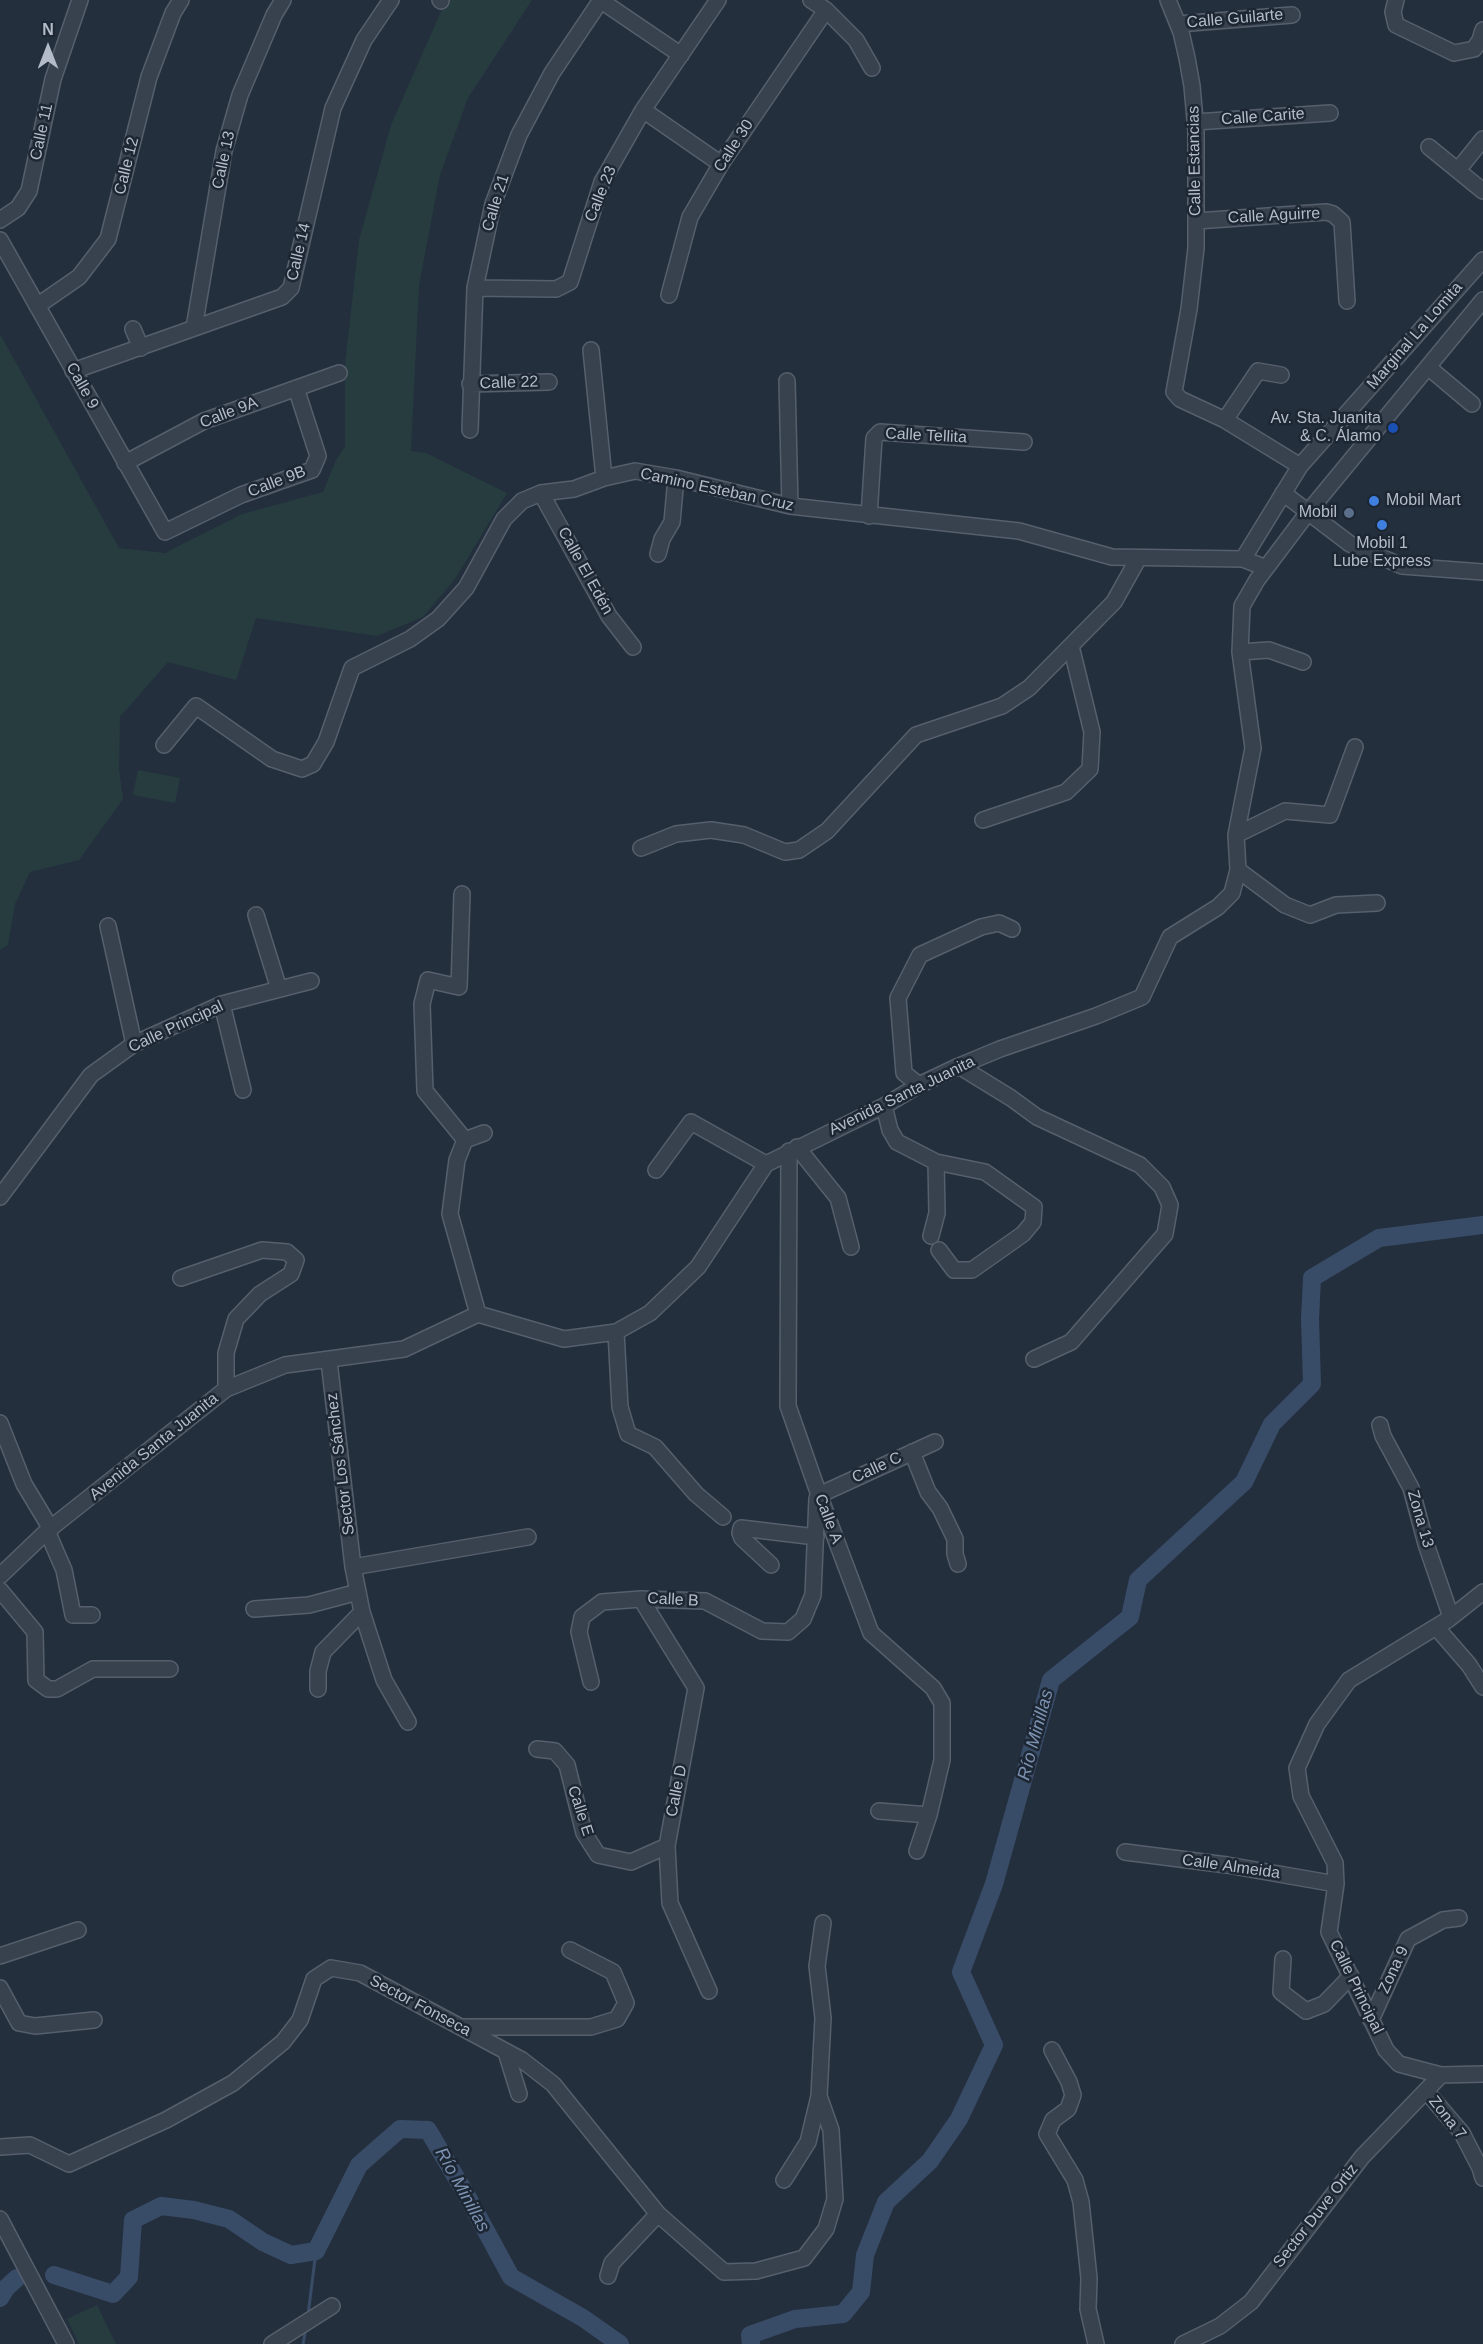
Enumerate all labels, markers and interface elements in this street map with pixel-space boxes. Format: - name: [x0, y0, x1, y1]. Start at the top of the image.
- street label: Calle Guilarte: [1186, 5, 1284, 33]
- north arrow: [18, 18, 78, 78]
- text: N: [42, 21, 54, 38]
- street label: Calle 11: [27, 102, 57, 162]
- street label: Calle Carite: [1221, 105, 1305, 129]
- street label: Calle Estancias: [1184, 106, 1206, 216]
- street label: Calle 30: [710, 116, 758, 176]
- street label: Calle 13: [209, 129, 239, 191]
- street label: Calle 12: [111, 135, 143, 197]
- street label: Calle 23: [581, 163, 621, 225]
- street label: Calle 21: [478, 172, 514, 234]
- street label: Calle Aguirre: [1227, 204, 1321, 228]
- street label: Calle 14: [283, 221, 315, 283]
- street label: Marginal La Lomita: [1363, 278, 1467, 394]
- street label: Calle 9: [62, 360, 102, 412]
- street label: Calle 22: [479, 372, 539, 394]
- street label: Calle 9A: [197, 393, 261, 433]
- place label: Av. Sta. Juanita & C. Álamo: [1270, 409, 1381, 447]
- marker: Av. Sta. Juanita & C. Álamo: [1386, 421, 1400, 435]
- street label: Calle Tellita: [885, 424, 967, 448]
- street label: Calle 9B: [245, 462, 309, 502]
- street label: Camino Esteban Cruz: [638, 464, 796, 516]
- place label: Mobil Mart: [1386, 491, 1461, 511]
- marker: Mobil Mart: [1367, 494, 1381, 508]
- place label: Mobil: [1299, 503, 1337, 523]
- marker: Mobil: [1342, 506, 1356, 520]
- marker: Mobil 1 Lube Express: [1375, 518, 1389, 532]
- street label: Calle El Edén: [553, 524, 617, 618]
- place label: Mobil 1 Lube Express: [1333, 534, 1431, 572]
- street label: Calle Principal: [126, 997, 226, 1057]
- street label: Avenida Santa Juanita: [826, 1052, 978, 1140]
- street label: Avenida Santa Juanita: [86, 1389, 222, 1505]
- street label: Sector Los Sánchez: [323, 1392, 359, 1536]
- street label: Calle C: [849, 1448, 905, 1488]
- street label: Zona 13: [1403, 1488, 1437, 1550]
- street label: Calle A: [810, 1491, 846, 1547]
- street label: Calle B: [647, 1589, 699, 1611]
- water label: Río Minillas: [1014, 1687, 1058, 1783]
- street label: Calle D: [663, 1763, 691, 1819]
- street label: Calle E: [563, 1784, 597, 1838]
- street label: Calle Almeida: [1181, 1851, 1281, 1883]
- street label: Calle Principal: [1325, 1937, 1387, 2037]
- street label: Zona 9: [1375, 1943, 1413, 1997]
- street label: Sector Fonseca: [366, 1971, 474, 2041]
- street label: Zona 7: [1424, 2092, 1470, 2144]
- water label: Río Minillas: [430, 2144, 494, 2236]
- street label: Sector Duve Ortiz: [1270, 2160, 1362, 2272]

